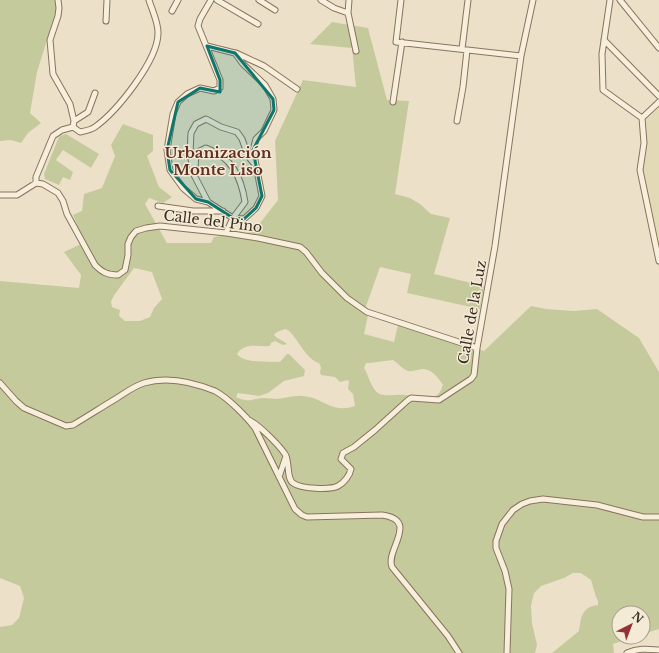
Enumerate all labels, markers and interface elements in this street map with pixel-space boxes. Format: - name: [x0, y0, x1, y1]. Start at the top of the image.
- district label: Urbanización Monte Liso: [164, 143, 272, 179]
- street label: Calle del Pino: [163, 206, 263, 236]
- street label: Calle de la Luz: [454, 258, 490, 365]
- north arrow: [611, 605, 651, 645]
- text: N: [629, 609, 647, 627]

